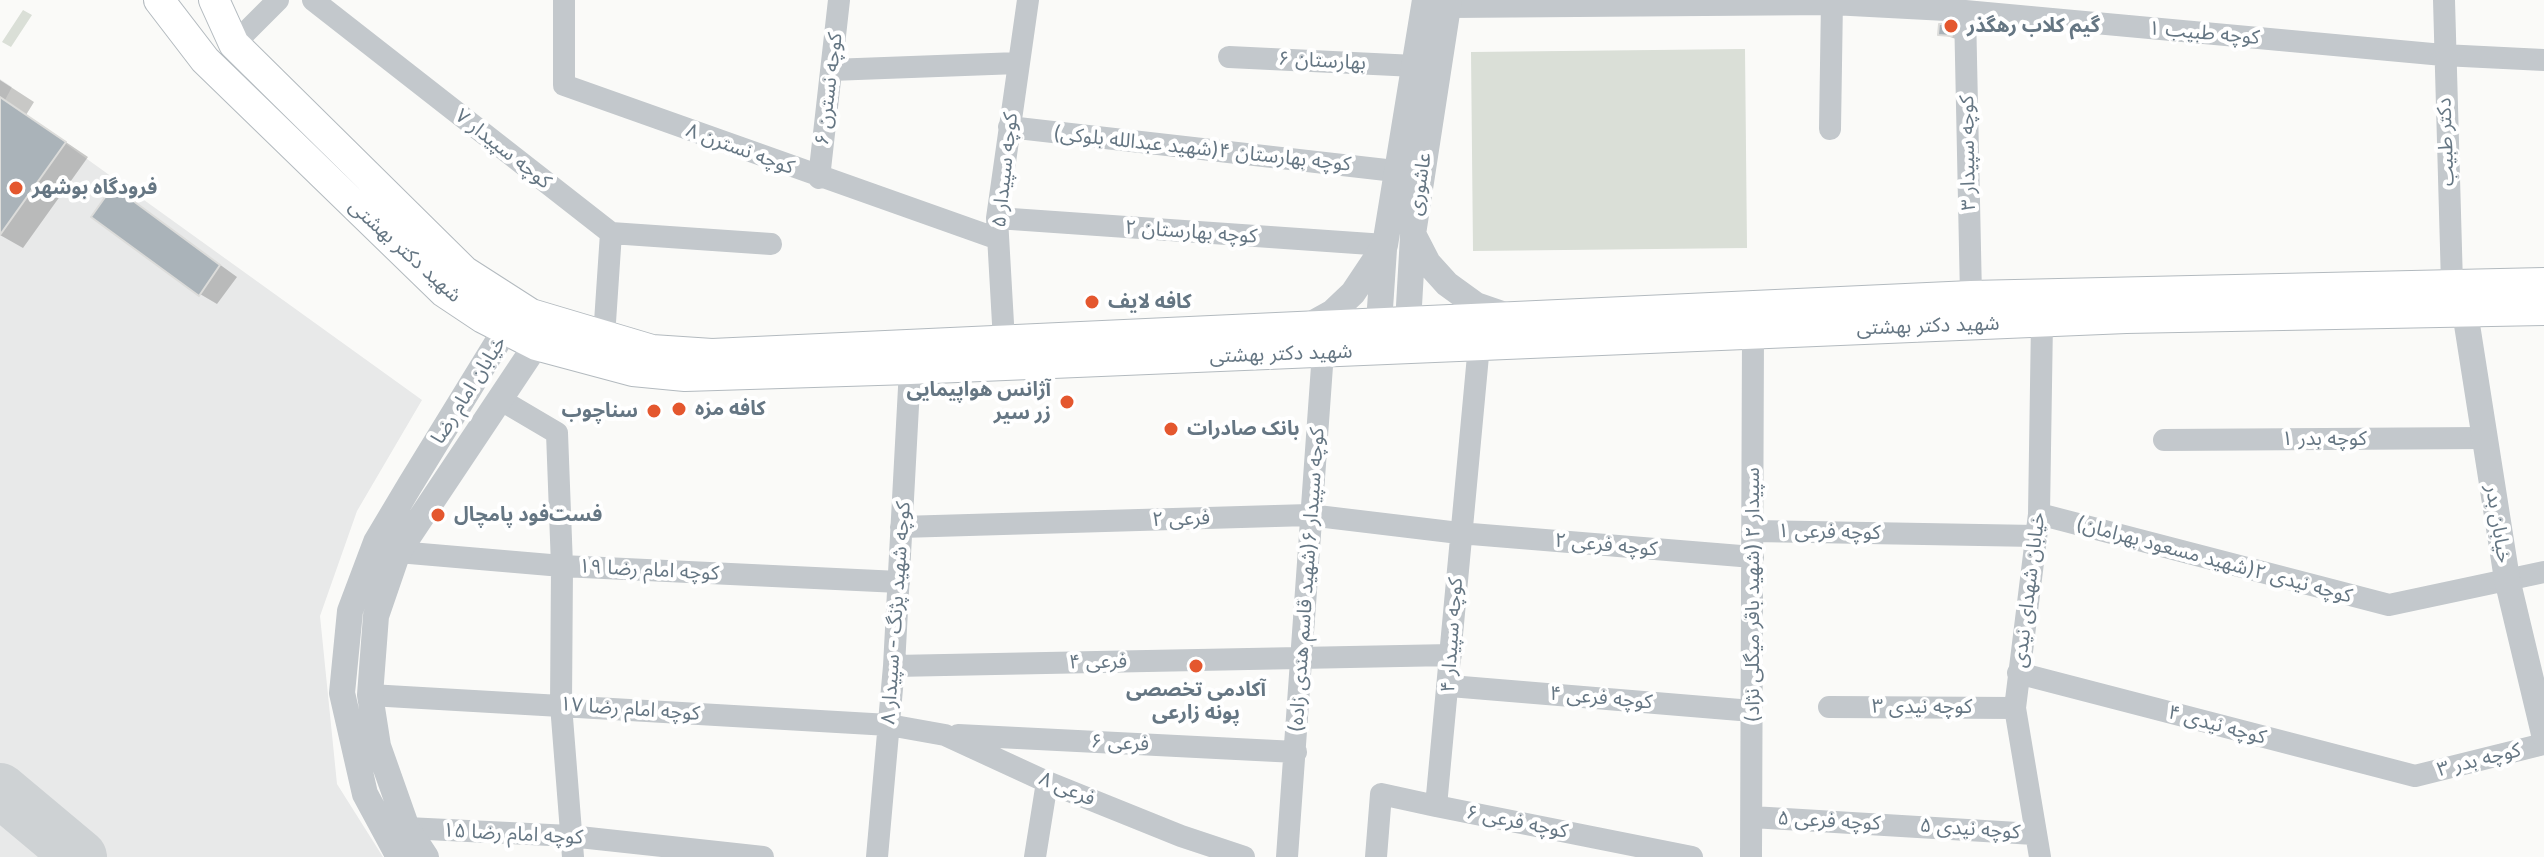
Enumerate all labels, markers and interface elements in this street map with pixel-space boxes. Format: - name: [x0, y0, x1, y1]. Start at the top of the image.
- place label: گیم کلاب رهگذر: [1967, 14, 2100, 38]
- street label: کوچه طبیب ۱: [2147, 16, 2261, 50]
- marker: گیم کلاب رهگذر: [1942, 17, 1960, 35]
- street label: کوچه نسترن ۶: [810, 31, 848, 147]
- street label: بهارستان ۶: [1278, 47, 1366, 75]
- street label: کوچه سپیدار ۳: [1955, 95, 1981, 211]
- street label: دکتر طبیب: [2432, 97, 2460, 187]
- street label: کوچه سپیدار ۷: [450, 104, 556, 194]
- street label: کوچه سپیدار ۵: [987, 111, 1023, 229]
- street label: کوچه نسترن ۸: [683, 118, 797, 180]
- street label: کوچه بهارستان ۴(شهید عبدالله بلوکی): [1052, 121, 1352, 177]
- street label: عاشوری: [1403, 151, 1437, 217]
- place label: فرودگاه بوشهر: [32, 176, 157, 200]
- marker: فرودگاه بوشهر: [7, 179, 25, 197]
- street label: شهید دکتر بهشتی: [344, 194, 466, 308]
- street label: کوچه بهارستان ۲: [1124, 215, 1258, 249]
- place label: کافه لایف: [1108, 290, 1192, 314]
- marker: کافه لایف: [1083, 293, 1101, 311]
- street label: شهید دکتر بهشتی: [1856, 312, 2000, 340]
- street label: خیابان امام رضا: [426, 332, 512, 448]
- street label: شهید دکتر بهشتی: [1209, 340, 1353, 368]
- place label: آژانس هواپیمایی زر سیر: [906, 378, 1051, 425]
- marker: آژانس هواپیمایی زر سیر: [1058, 393, 1076, 411]
- place label: کافه مزه: [695, 397, 766, 421]
- place label: سناچوب: [561, 399, 638, 423]
- marker: کافه مزه: [670, 400, 688, 418]
- marker: سناچوب: [645, 402, 663, 420]
- place label: بانک صادرات: [1187, 417, 1300, 441]
- marker: بانک صادرات: [1162, 420, 1180, 438]
- street label: کوچه سپیدار ۶(شهید قاسم هندی زاده): [1284, 427, 1330, 733]
- street label: کوچه بدر ۱: [2281, 427, 2367, 451]
- street label: سپیدار ۲ (شهید باقر میگلی نژاد): [1741, 467, 1765, 723]
- street label: خیابان بدر: [2480, 483, 2516, 565]
- street label: کوچه شهید پژنگ - سپیدار ۸: [876, 501, 916, 725]
- place label: فست‌فود پامچال: [454, 503, 602, 527]
- marker: فست‌فود پامچال: [429, 506, 447, 524]
- street label: فرعی ۲: [1151, 506, 1211, 532]
- street label: خیابان شهدای نیدی: [2008, 511, 2050, 669]
- street label: کوچه نیدی ۲(شهید مسعود بهرامان): [2073, 512, 2355, 608]
- street label: کوچه فرعی ۱: [1777, 519, 1881, 545]
- street label: کوچه فرعی ۲: [1554, 529, 1658, 561]
- street label: کوچه امام رضا ۱۹: [578, 554, 720, 586]
- street label: کوچه سپیدار ۴: [1436, 577, 1468, 693]
- street label: فرعی ۴: [1069, 649, 1127, 675]
- marker: آکادمی تخصصی پونه زارعی: [1187, 657, 1205, 675]
- place label: آکادمی تخصصی پونه زارعی: [1126, 678, 1266, 725]
- street label: کوچه فرعی ۴: [1549, 682, 1653, 714]
- street label: کوچه امام رضا ۱۷: [559, 692, 701, 726]
- street label: کوچه نیدی ۳: [1872, 695, 1972, 719]
- street label: کوچه نیدی ۴: [2165, 700, 2269, 750]
- street label: فرعی ۶: [1090, 729, 1150, 757]
- street label: کوچه بدر ۳: [2435, 738, 2523, 782]
- street label: فرعی ۸: [1036, 767, 1098, 811]
- street label: کوچه فرعی ۶: [1464, 800, 1570, 844]
- street label: کوچه فرعی ۵: [1777, 806, 1881, 836]
- street label: کوچه نیدی ۵: [1919, 814, 2021, 844]
- street label: کوچه امام رضا ۱۵: [442, 818, 584, 850]

